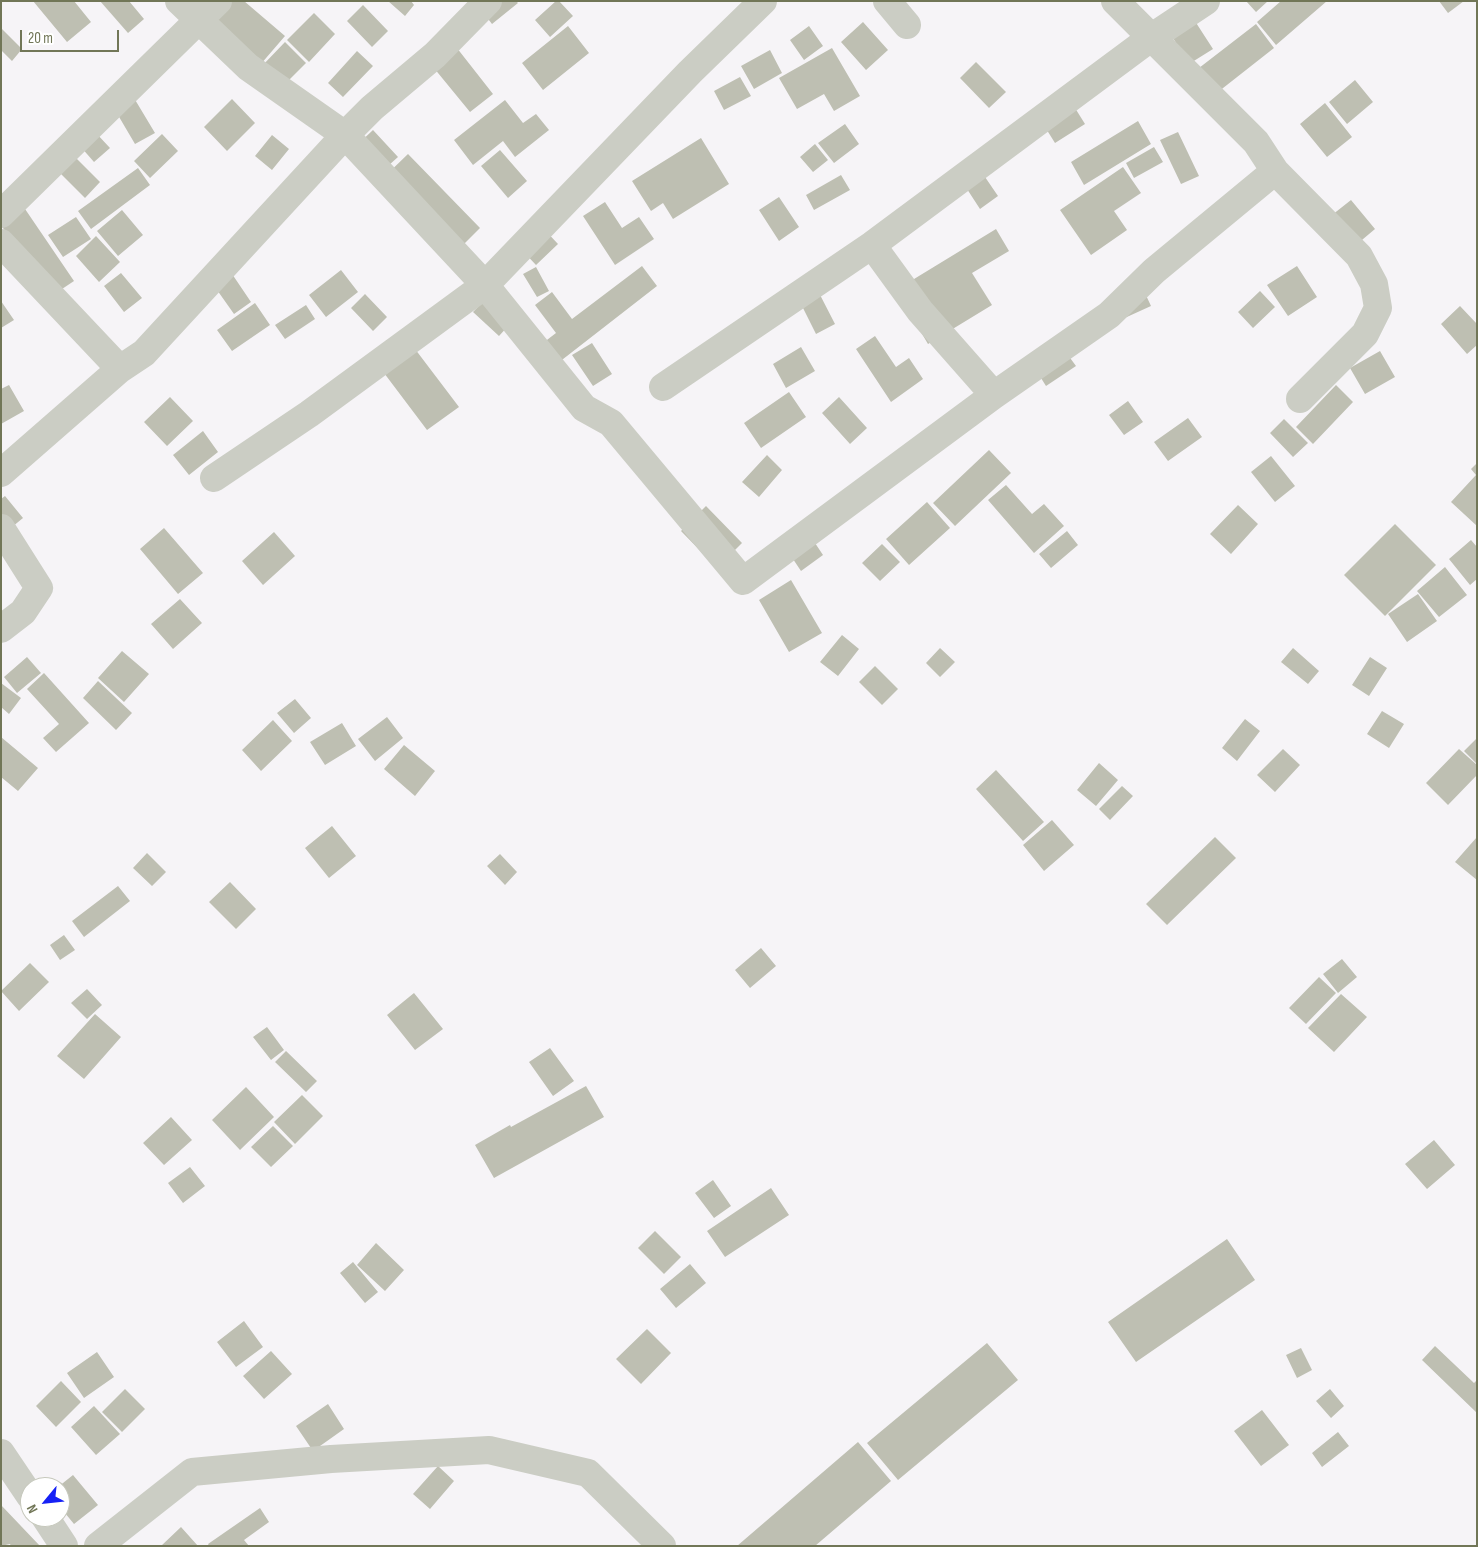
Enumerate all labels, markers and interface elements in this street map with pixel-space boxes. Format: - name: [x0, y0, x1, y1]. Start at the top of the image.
- scale bar: [22, 20, 121, 52]
- text: 20 m: [28, 29, 53, 48]
- north arrow: [20, 1477, 70, 1527]
- text: N: [23, 1502, 41, 1516]

